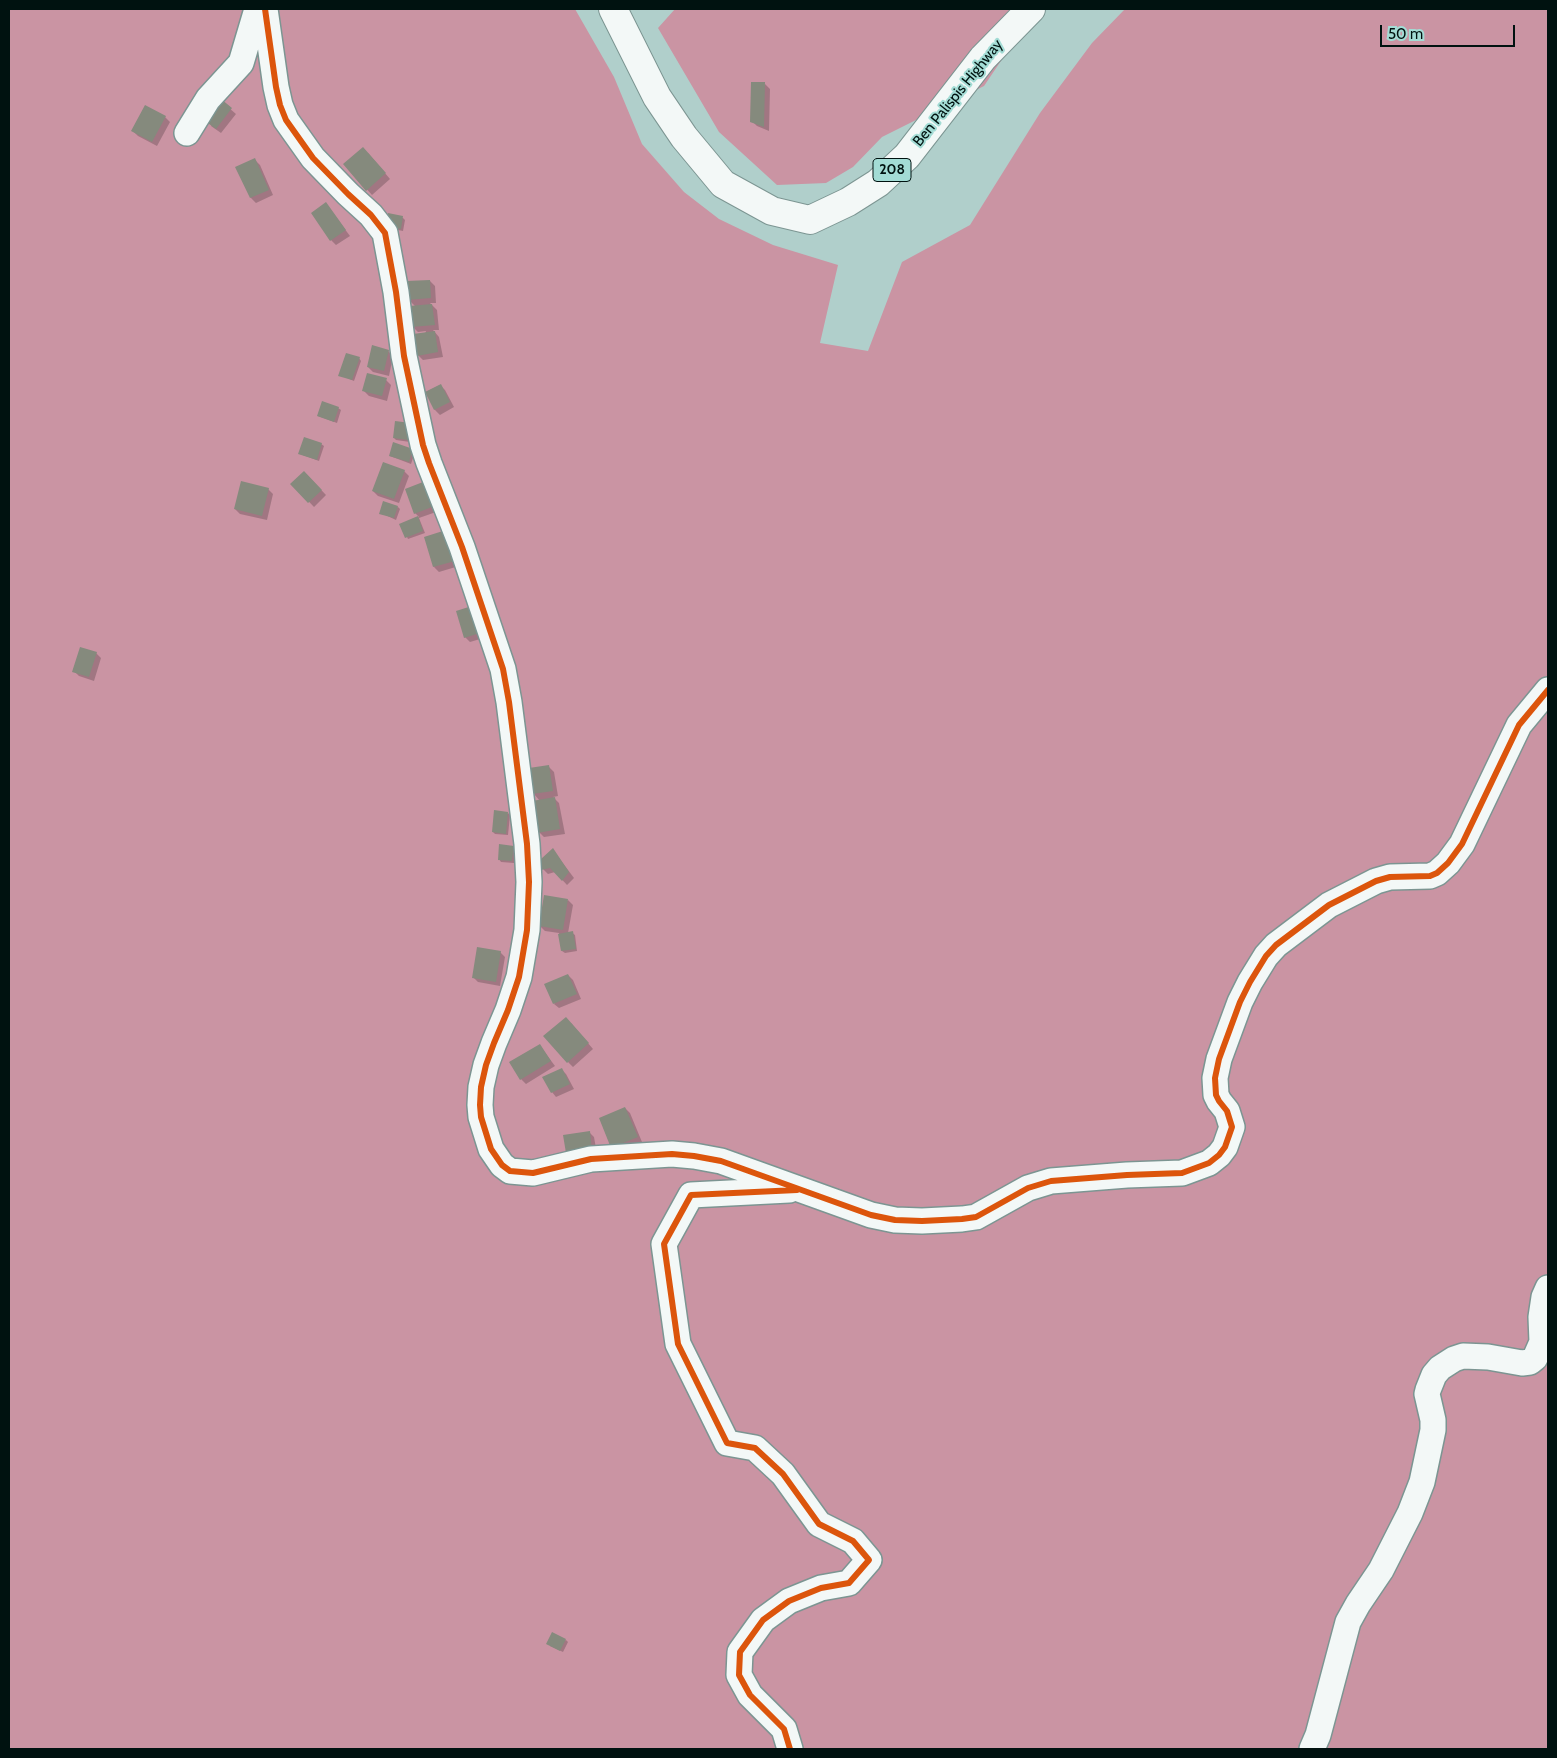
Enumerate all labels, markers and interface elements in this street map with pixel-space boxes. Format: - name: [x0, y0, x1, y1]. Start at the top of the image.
- scale bar: [1382, 15, 1517, 47]
- text: 50 m: [1388, 25, 1423, 43]
- street label: Ben Palispis Highway: [909, 36, 1007, 150]
- road number: 208: [873, 158, 911, 182]

